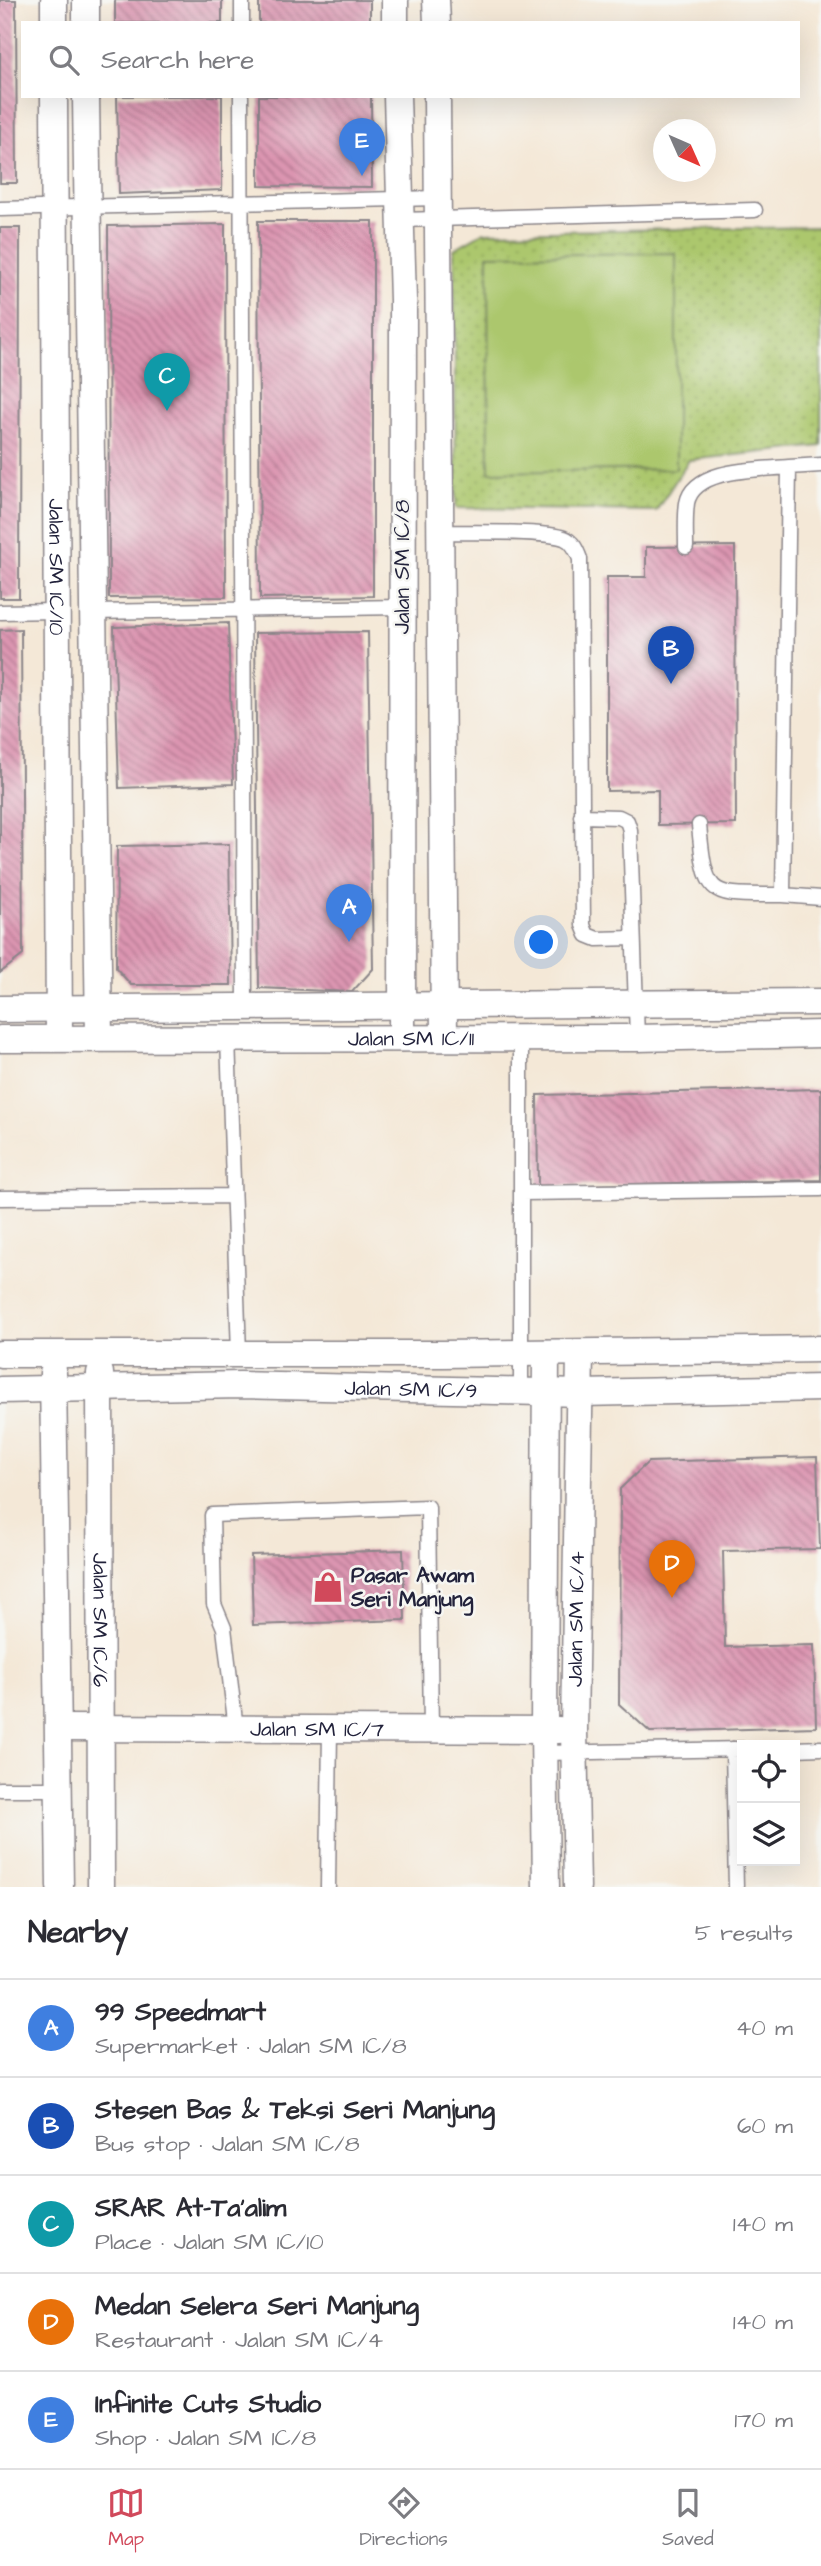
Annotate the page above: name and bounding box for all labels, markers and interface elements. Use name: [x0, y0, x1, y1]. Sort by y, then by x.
search box: [21, 21, 800, 98]
icon: search: [45, 41, 83, 79]
text: Search here: [101, 42, 254, 78]
pin: E: [339, 118, 385, 176]
north arrow: [653, 119, 716, 182]
pin: C: [144, 353, 190, 411]
street label: Jalan SM 1C/10: [42, 498, 71, 636]
street label: Jalan SM 1C/8: [388, 499, 417, 634]
pin: B: [648, 626, 694, 684]
pin: A: [326, 884, 372, 942]
your location: [524, 925, 558, 959]
street label: Jalan SM 1C/11: [348, 1024, 475, 1053]
street label: Jalan SM 1C/9: [344, 1373, 478, 1405]
pin: D: [649, 1540, 695, 1598]
street label: Jalan SM 1C/4: [560, 1551, 591, 1687]
street label: Jalan SM 1C/6: [86, 1553, 115, 1687]
place label: Pasar Awam Seri Manjung: [350, 1561, 474, 1616]
shop icon: Pasar Awam Seri Manjung: [311, 1570, 345, 1604]
street label: Jalan SM 1C/7: [250, 1714, 384, 1744]
map controls: [737, 1740, 800, 1866]
button: locate: [737, 1740, 800, 1803]
button: layers: [737, 1803, 800, 1866]
text: Nearby: [28, 1912, 128, 1954]
text: 5 results: [695, 1917, 793, 1949]
text: 99 Speedmart: [95, 1994, 266, 2030]
text: A: [44, 2012, 58, 2044]
text: 40 m: [736, 2012, 793, 2044]
text: Supermarket · Jalan SM 1C/8: [95, 2030, 407, 2062]
text: Stesen Bas & Teksi Seri Manjung: [95, 2092, 495, 2128]
text: B: [43, 2110, 59, 2142]
text: 60 m: [737, 2110, 793, 2142]
text: Bus stop · Jalan SM 1C/8: [95, 2128, 360, 2160]
text: SRAR At-Ta'alim: [95, 2190, 286, 2226]
text: C: [43, 2208, 59, 2240]
text: 140 m: [733, 2208, 793, 2240]
text: Place · Jalan SM 1C/10: [95, 2226, 324, 2258]
text: Medan Selera Seri Manjung: [95, 2288, 419, 2324]
text: D: [44, 2306, 58, 2338]
text: 140 m: [733, 2306, 793, 2338]
text: Restaurant · Jalan SM 1C/4: [95, 2324, 383, 2356]
text: Infinite Cuts Studio: [95, 2386, 321, 2422]
text: E: [44, 2404, 58, 2436]
text: 170 m: [734, 2404, 793, 2436]
text: Shop · Jalan SM 1C/8: [95, 2422, 316, 2454]
tab: Map: [107, 2484, 145, 2553]
tab: Directions: [359, 2484, 448, 2553]
tab: Saved: [662, 2484, 714, 2553]

